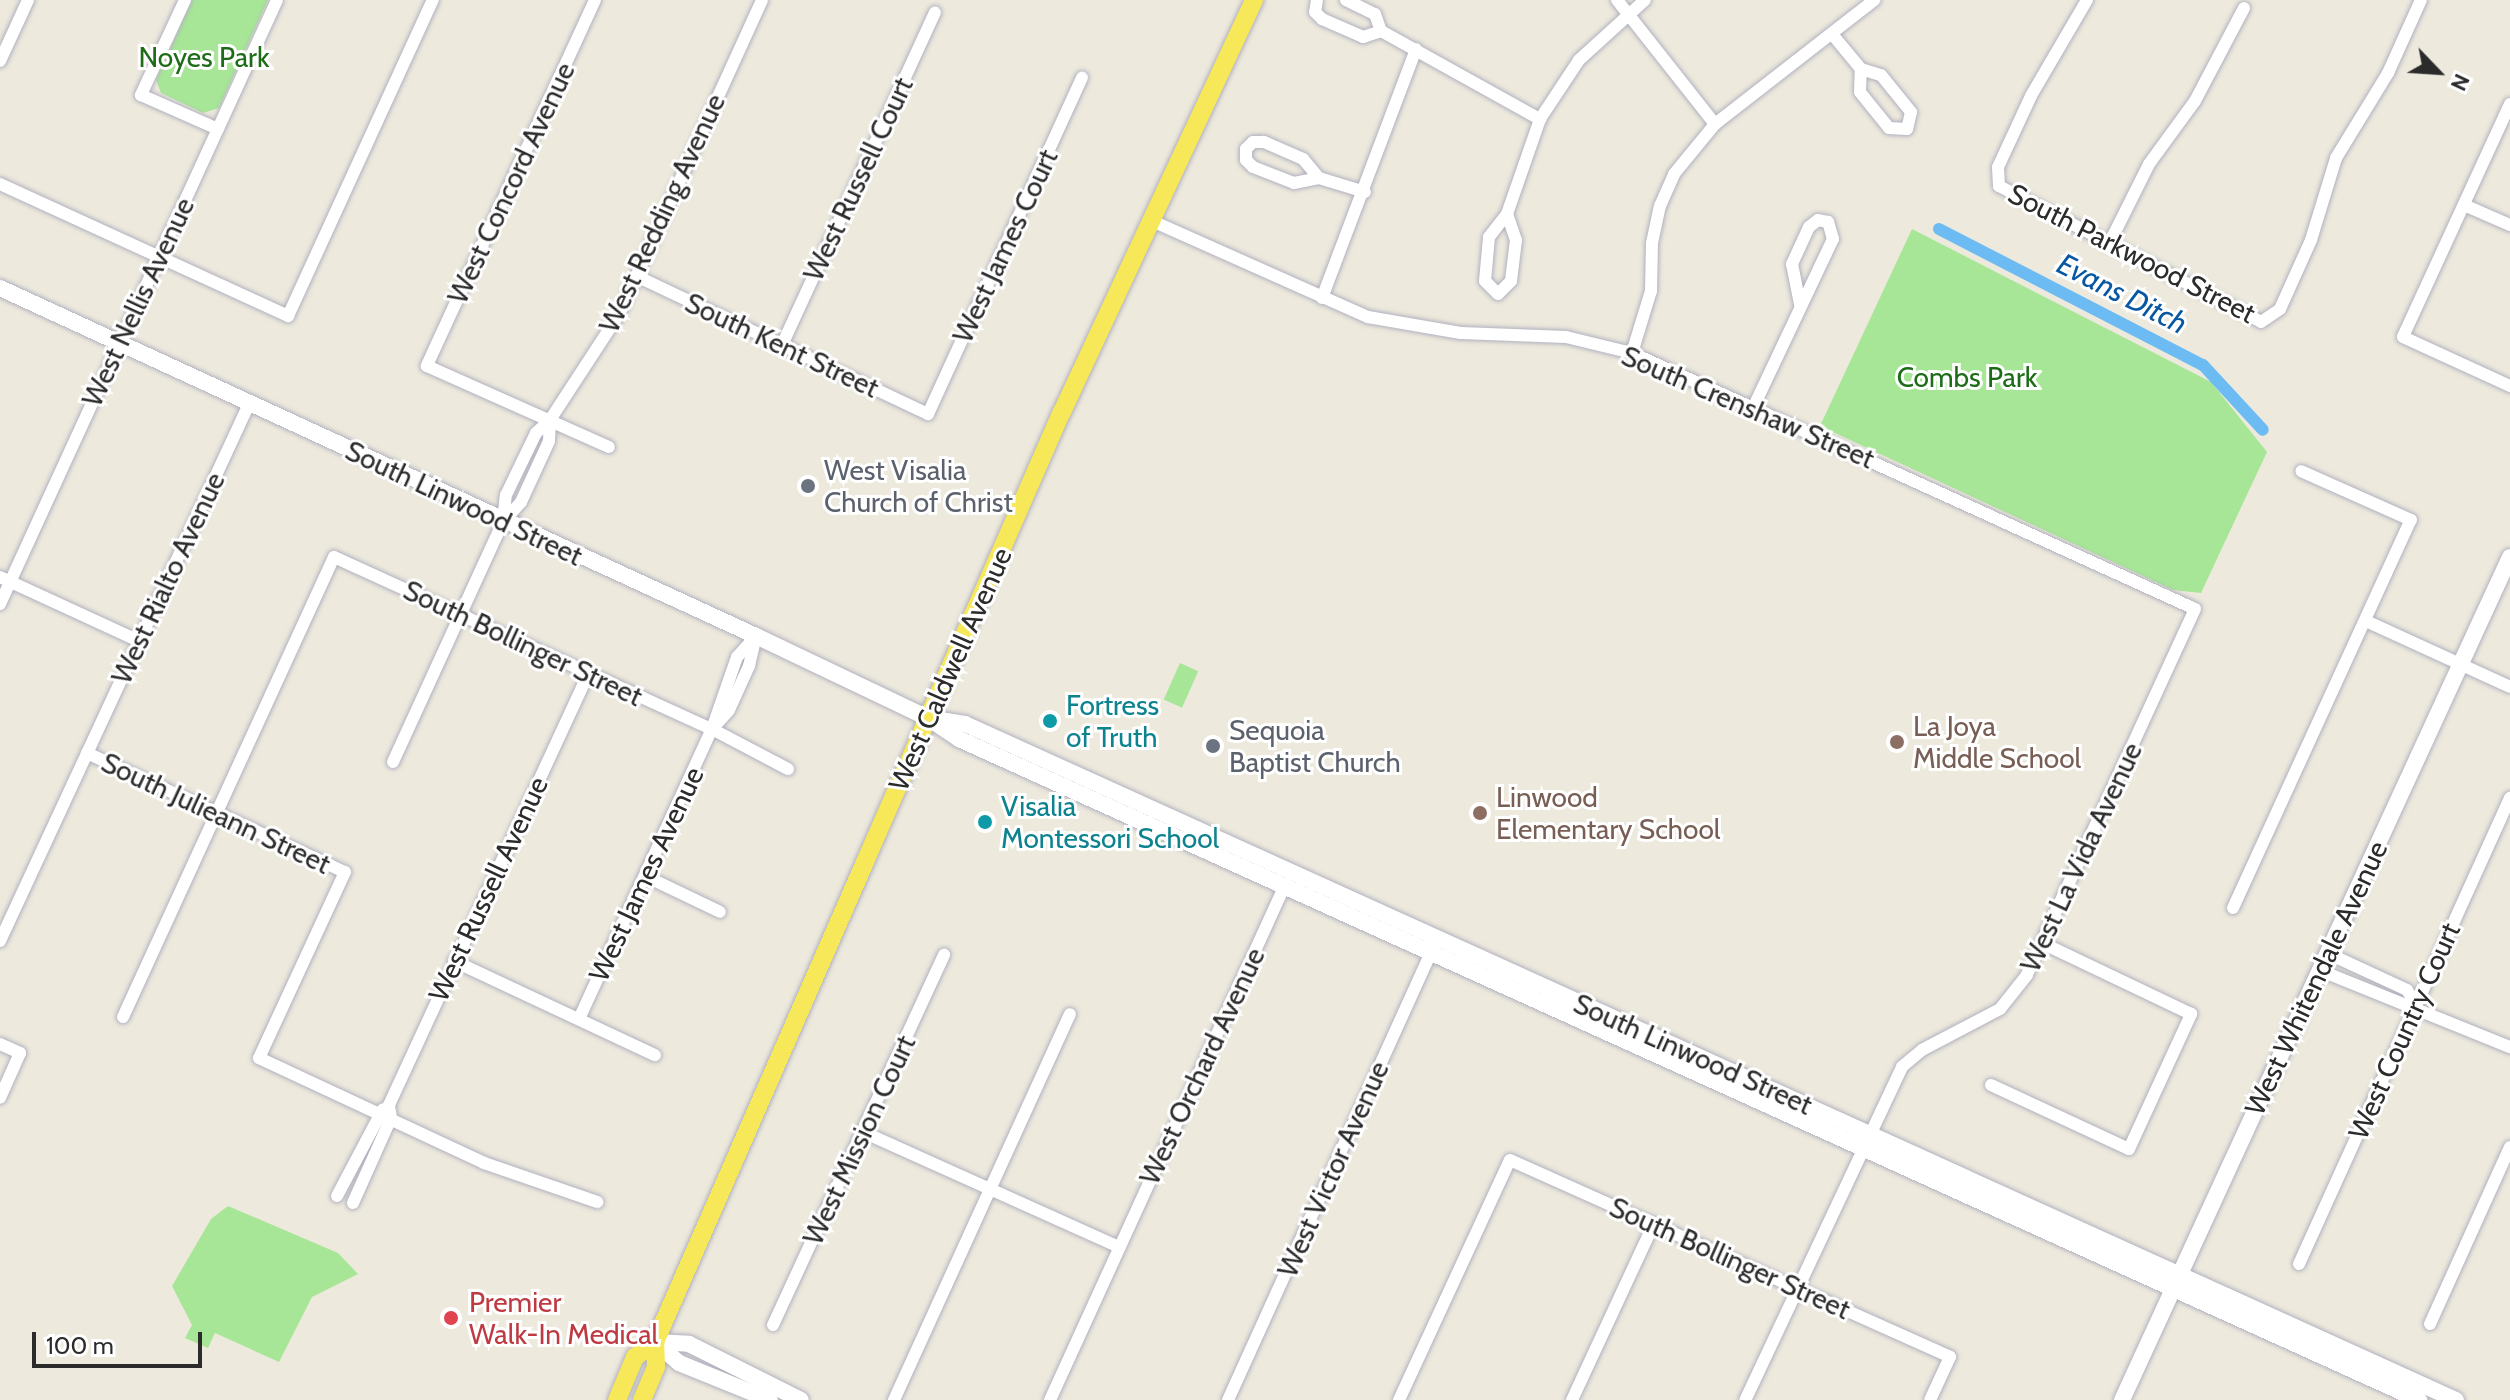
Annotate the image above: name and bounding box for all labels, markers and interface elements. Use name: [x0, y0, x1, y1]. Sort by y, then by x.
north arrow: [2398, 32, 2478, 112]
park label: Noyes Park: [139, 40, 269, 74]
street label: West Concord Avenue: [440, 57, 582, 309]
text: N: [2445, 70, 2476, 95]
street label: West Russell Court: [796, 72, 920, 286]
street label: West Redding Avenue: [592, 88, 732, 338]
street label: West James Court: [946, 144, 1064, 348]
street label: South Parkwood Street: [2003, 176, 2261, 330]
street label: West Nellis Avenue: [75, 192, 201, 412]
water label: Evans Ditch: [2051, 246, 2193, 342]
street label: South Kent Street: [680, 285, 884, 405]
street label: South Crenshaw Street: [1617, 339, 1879, 475]
park label: Combs Park: [1897, 360, 2037, 394]
street label: South Linwood Street: [340, 433, 588, 573]
place label: West Visalia Church of Christ: [824, 453, 1013, 519]
street label: West Rialto Avenue: [104, 467, 232, 689]
marker: West Visalia Church of Christ: [799, 477, 817, 495]
street label: West Caldwell Avenue: [881, 542, 1019, 796]
street label: South Bollinger Street: [398, 573, 648, 713]
place label: Fortress of Truth: [1066, 688, 1159, 754]
place label: La Joya Middle School: [1913, 709, 2081, 775]
marker: Fortress of Truth: [1041, 712, 1059, 730]
place label: Sequoia Baptist Church: [1229, 713, 1401, 779]
marker: La Joya Middle School: [1888, 733, 1906, 751]
marker: Sequoia Baptist Church: [1204, 737, 1222, 755]
street label: West La Vida Avenue: [2013, 737, 2149, 977]
street label: South Julieann Street: [96, 745, 336, 881]
street label: West James Avenue: [582, 761, 710, 987]
street label: West Russell Avenue: [421, 771, 555, 1007]
place label: Linwood Elementary School: [1496, 780, 1720, 846]
place label: Visalia Montessori School: [1001, 789, 1219, 855]
marker: Linwood Elementary School: [1471, 804, 1489, 822]
marker: Visalia Montessori School: [976, 813, 994, 831]
street label: West Whitendale Avenue: [2238, 835, 2394, 1121]
street label: West Country Court: [2341, 918, 2467, 1144]
street label: West Orchard Avenue: [1132, 942, 1272, 1190]
street label: South Linwood Street: [1569, 986, 1817, 1122]
street label: West Mission Court: [796, 1030, 922, 1250]
street label: West Victor Avenue: [1270, 1056, 1396, 1282]
street label: South Bollinger Street: [1605, 1190, 1855, 1326]
place label: Premier Walk-In Medical: [469, 1285, 658, 1351]
marker: Premier Walk-In Medical: [440, 1307, 462, 1329]
scale bar: [36, 1316, 206, 1366]
text: 100 m: [46, 1331, 114, 1360]

